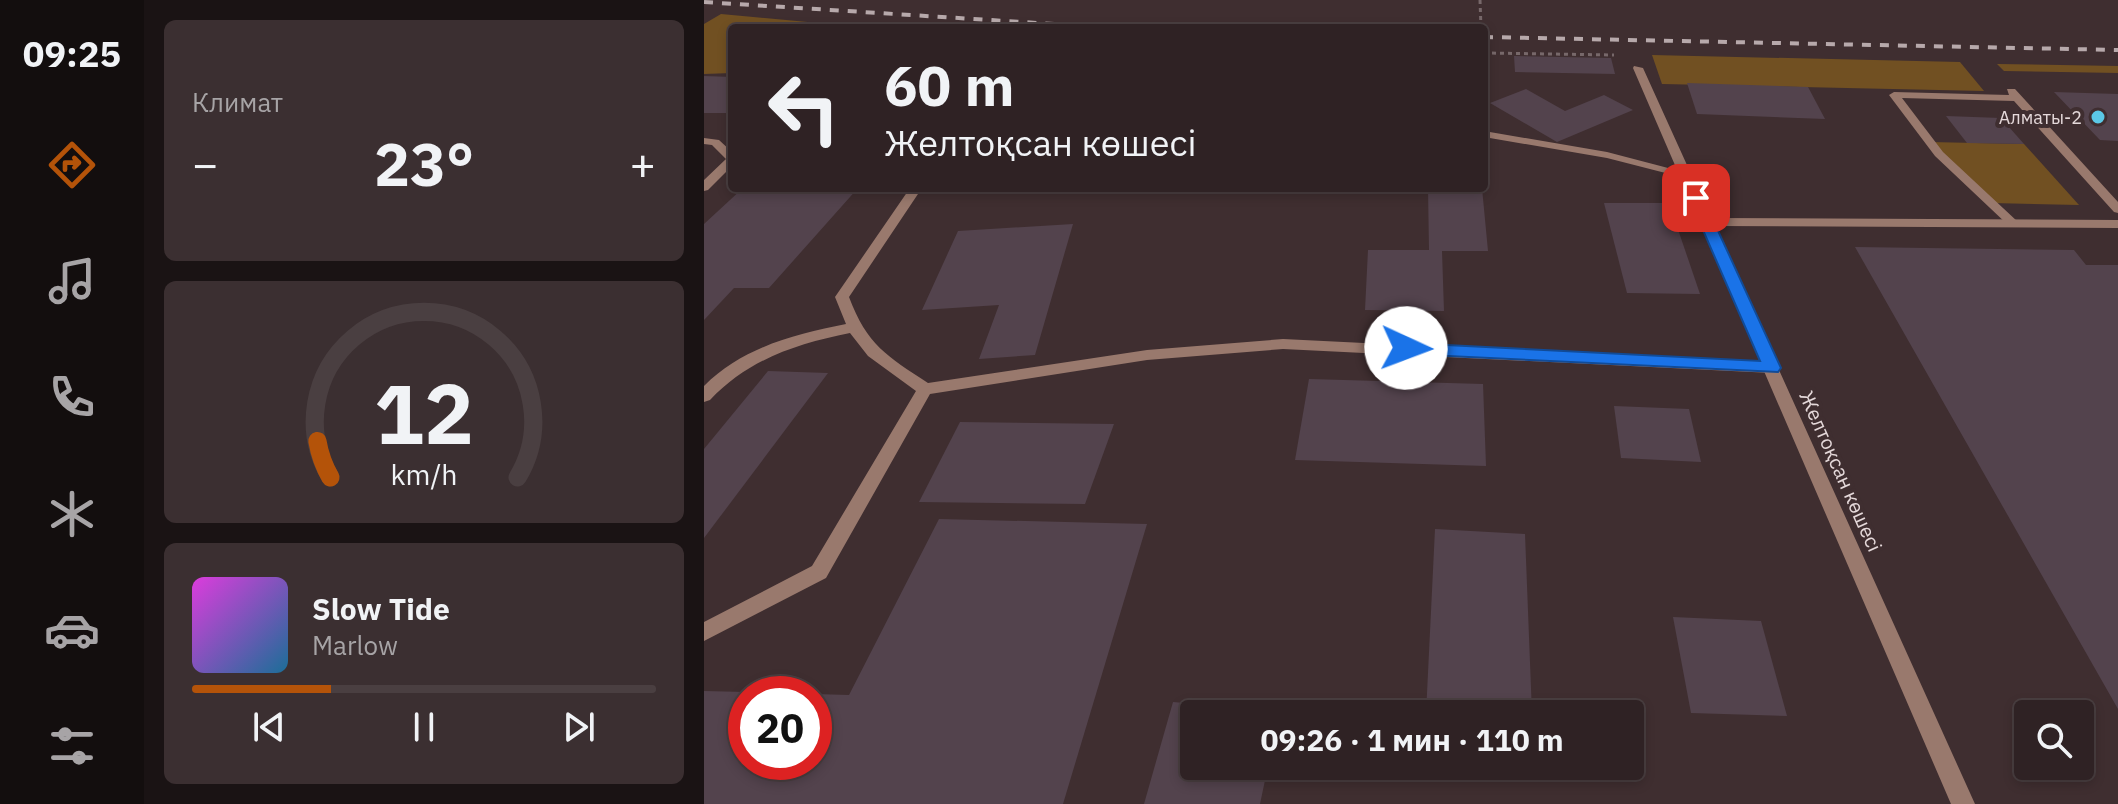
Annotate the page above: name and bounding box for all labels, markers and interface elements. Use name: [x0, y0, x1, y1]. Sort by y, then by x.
text: 09:25: [23, 30, 121, 77]
text: 60 m: [884, 49, 1014, 121]
icon: left: [752, 56, 856, 160]
text: Климат: [192, 85, 283, 119]
place label: Алматы-2: [1999, 106, 2082, 129]
marker: Алматы-2: [2089, 108, 2107, 126]
text: Желтоқсан көшесі: [884, 119, 1197, 166]
text: 23°: [374, 124, 474, 203]
text: −: [192, 135, 218, 192]
text: +: [630, 135, 656, 192]
icon: directions: [44, 137, 100, 193]
pin: [1662, 164, 1730, 232]
icon: arrive: [1674, 176, 1718, 220]
icon: music: [44, 253, 100, 309]
position arrow: [1364, 306, 1448, 390]
text: 12: [374, 359, 474, 467]
icon: phone: [44, 369, 100, 425]
street label: Желтоқсан көшесі: [1793, 386, 1889, 556]
text: km/h: [390, 456, 458, 493]
icon: climate: [44, 486, 100, 542]
text: Slow Tide: [312, 589, 450, 628]
icon: car: [44, 602, 100, 658]
text: Marlow: [312, 628, 398, 662]
speed limit sign: 20: [728, 676, 832, 780]
map controls: [2014, 700, 2094, 780]
button: search: [2014, 700, 2094, 780]
icon: previous: [247, 705, 291, 749]
icon: pause: [402, 705, 446, 749]
icon: next: [557, 705, 601, 749]
icon: filters: [44, 718, 100, 774]
text: 09:26 · 1 мин · 110 m: [1260, 720, 1564, 759]

